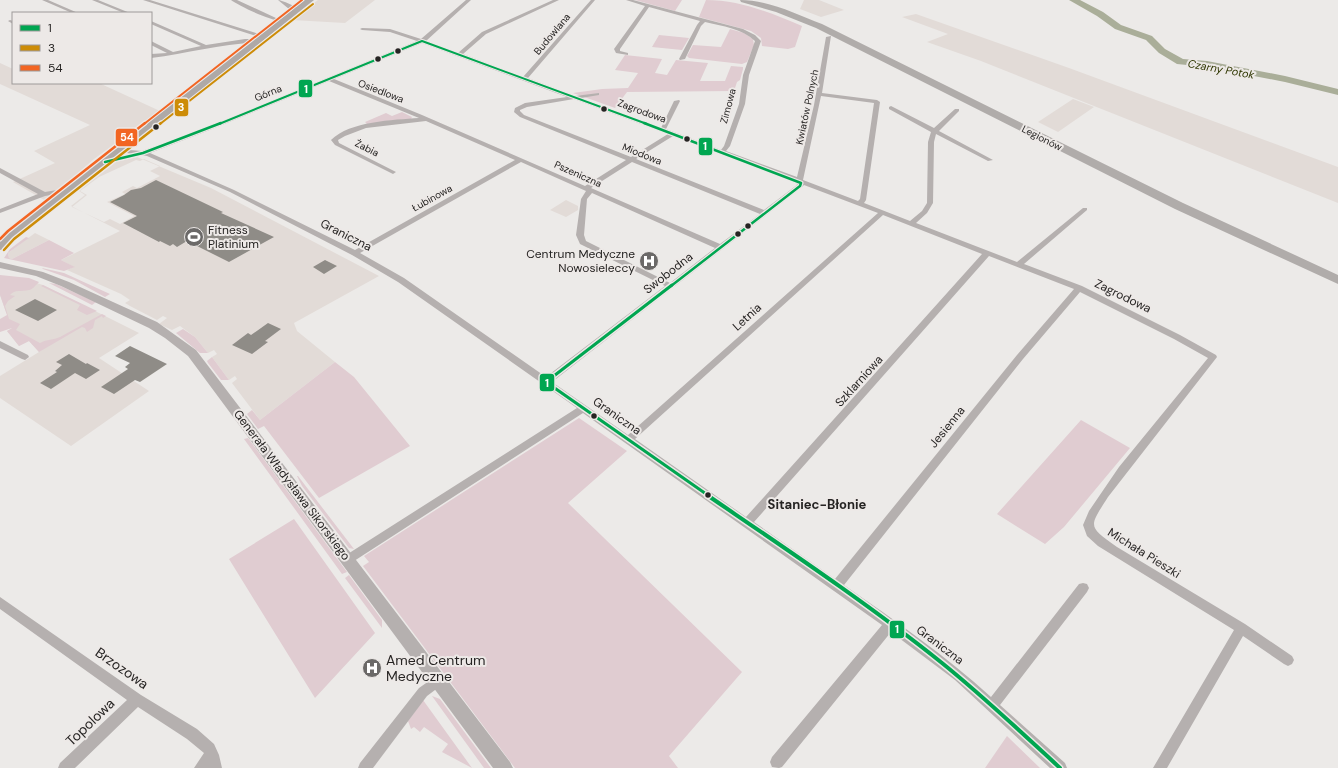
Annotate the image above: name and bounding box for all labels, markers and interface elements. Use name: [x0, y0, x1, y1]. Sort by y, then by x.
street label: Budowlana: [531, 11, 573, 57]
legend: [12, 12, 152, 84]
text: 1: [48, 20, 52, 36]
text: 3: [48, 40, 55, 56]
unlabelled marker: [393, 46, 403, 56]
unlabelled marker: [373, 54, 383, 64]
water label: Czarny Potok: [1187, 56, 1256, 82]
text: 54: [48, 60, 63, 76]
street label: Kwiatów Polnych: [793, 68, 821, 146]
street label: Osiedlowa: [356, 76, 406, 106]
line badge: 1: [298, 79, 313, 98]
street label: Górna: [252, 82, 284, 104]
text: 1: [304, 82, 308, 96]
street label: Zimowa: [717, 87, 739, 125]
street label: Zagrodowa: [616, 96, 668, 126]
line badge: 3: [174, 98, 189, 117]
text: 3: [178, 100, 184, 114]
unlabelled marker: [599, 104, 609, 114]
unlabelled marker: [151, 122, 161, 132]
street label: Legionów: [1020, 122, 1065, 154]
line badge: 54: [115, 128, 138, 147]
text: 54: [120, 130, 134, 144]
unlabelled marker: [682, 134, 692, 144]
street label: Żabia: [353, 137, 381, 159]
line badge: 1: [698, 137, 713, 156]
text: 1: [703, 139, 707, 153]
street label: Miodowa: [620, 140, 664, 168]
street label: Pszeniczna: [552, 158, 604, 190]
street label: Łubinowa: [409, 182, 455, 214]
street label: Graniczna: [318, 215, 374, 255]
unlabelled marker: [743, 221, 753, 231]
place label: Fitness Platinium: [208, 222, 259, 252]
sports icon: Fitness Platinium: [183, 226, 205, 248]
unlabelled marker: [733, 229, 743, 239]
place label: Centrum Medyczne Nowosieleccy: [526, 246, 635, 276]
street label: Swobodna: [640, 249, 696, 297]
hospital icon: Centrum Medyczne Nowosieleccy: [638, 250, 660, 272]
street label: Zagrodowa: [1092, 275, 1154, 317]
street label: Letnia: [729, 300, 765, 334]
street label: Szklarniowa: [832, 352, 886, 410]
line badge: 1: [539, 373, 555, 392]
text: 1: [545, 376, 549, 390]
street label: Graniczna: [590, 393, 644, 439]
street label: Jesienna: [925, 403, 969, 451]
street label: Generała Władysława Sikorskiego: [230, 406, 354, 564]
unlabelled marker: [589, 411, 599, 421]
unlabelled marker: [703, 490, 713, 500]
district label: Sitaniec-Błonie: [768, 496, 867, 513]
street label: Michała Pieszki: [1105, 524, 1184, 582]
line badge: 1: [889, 620, 905, 639]
text: 1: [895, 622, 899, 636]
street label: Graniczna: [913, 622, 967, 668]
street label: Brzozowa: [92, 643, 152, 693]
place label: Amed Centrum Medyczne: [386, 651, 485, 685]
hospital icon: Amed Centrum Medyczne: [361, 657, 383, 679]
street label: Topolowa: [62, 694, 118, 750]

